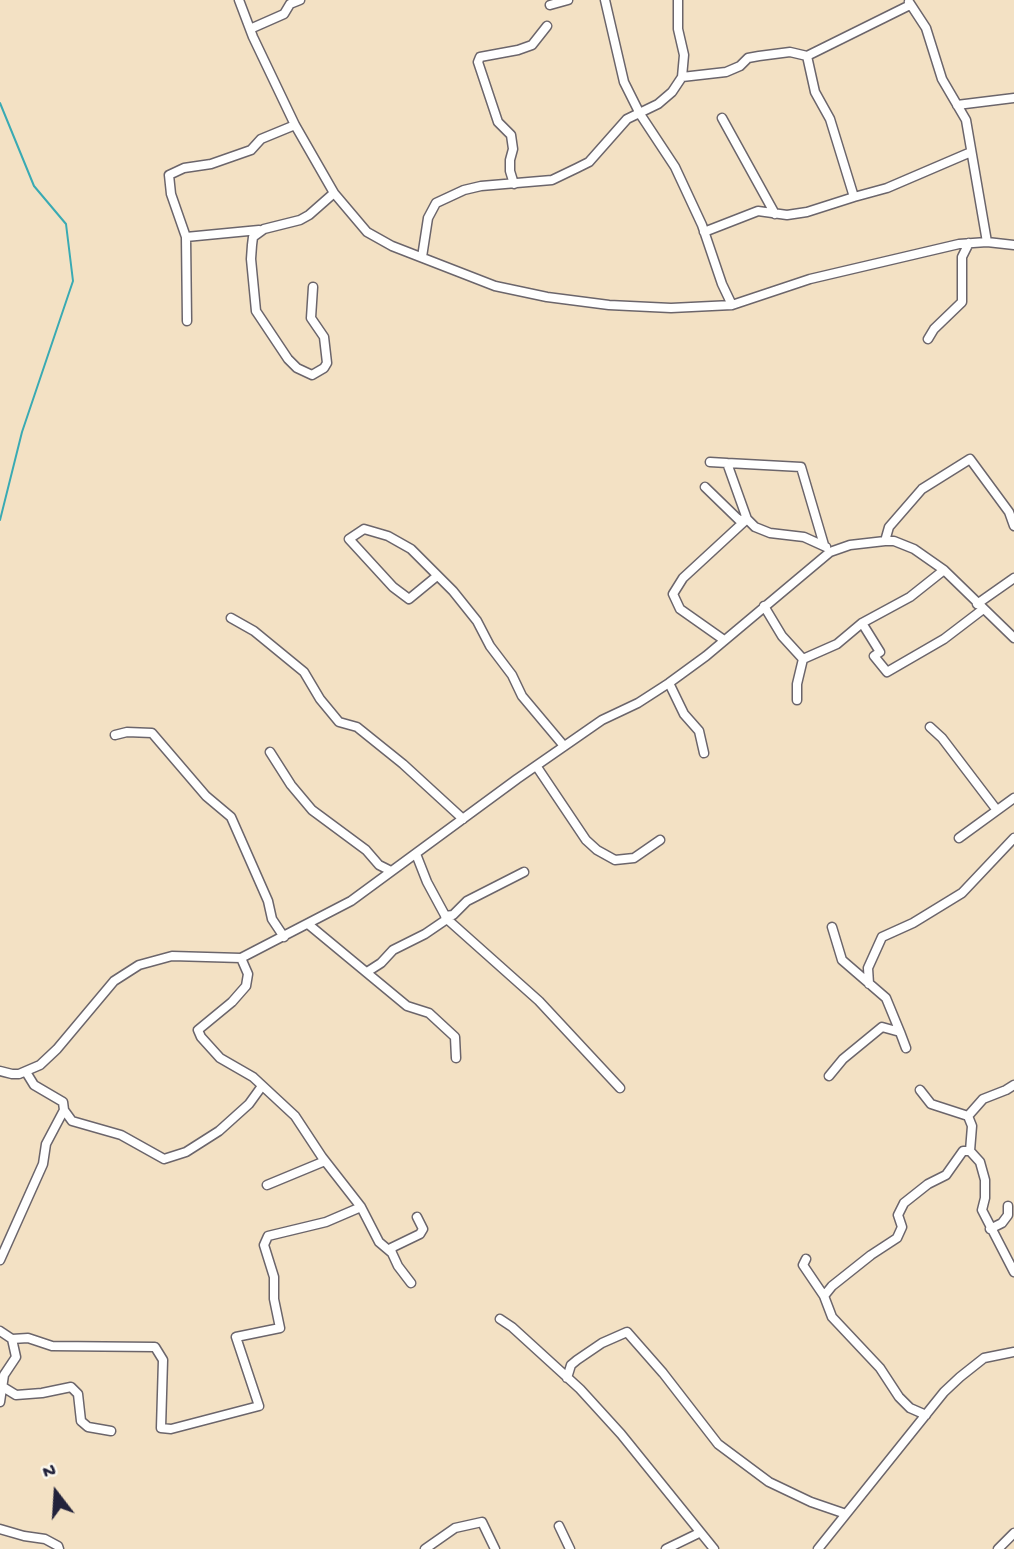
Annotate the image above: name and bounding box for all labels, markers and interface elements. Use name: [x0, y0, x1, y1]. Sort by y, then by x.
north arrow: [21, 1458, 91, 1528]
text: N: [40, 1460, 59, 1485]

